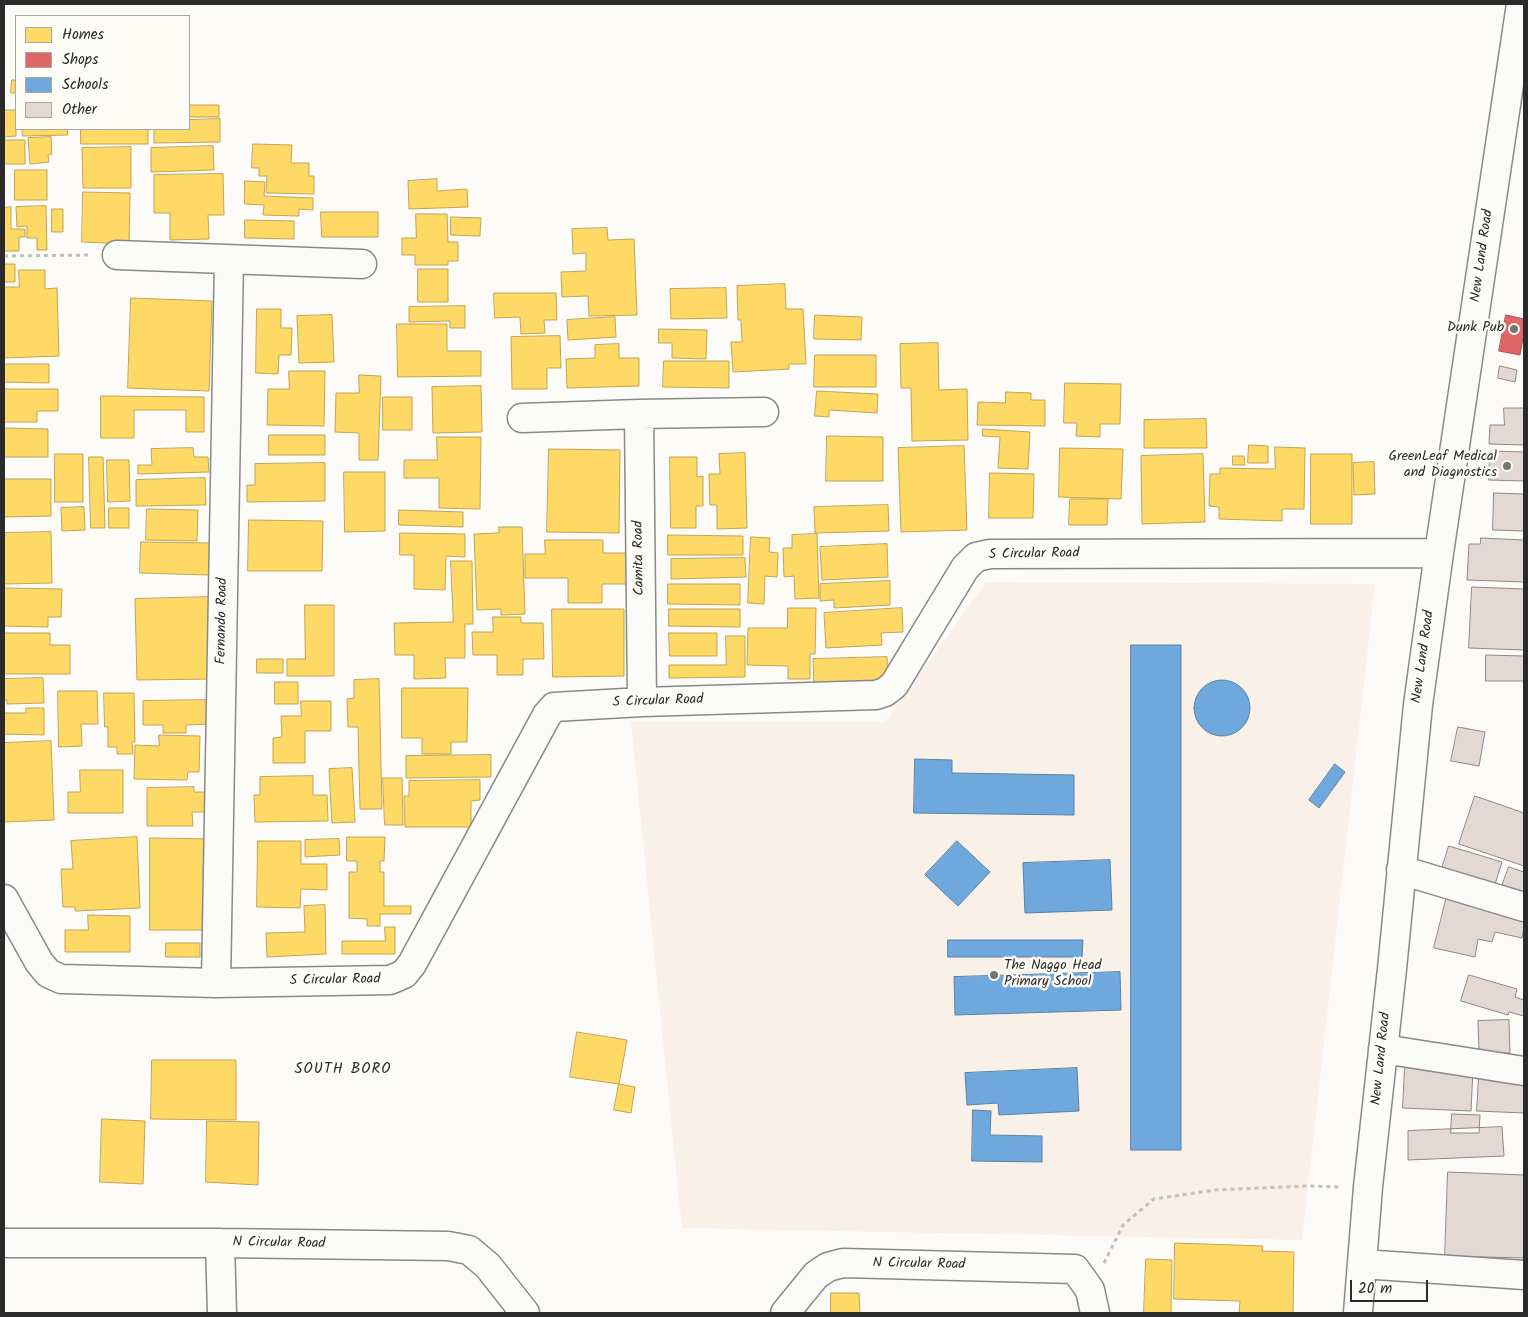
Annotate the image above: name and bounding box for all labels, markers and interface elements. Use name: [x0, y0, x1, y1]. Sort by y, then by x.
legend: [15, 15, 190, 130]
text: Homes: [62, 23, 104, 47]
text: Shops: [62, 48, 98, 72]
text: Schools: [62, 73, 108, 97]
text: Other: [62, 98, 97, 122]
street label: New Land Road: [1468, 209, 1498, 303]
place label: Dunk Pub: [1447, 321, 1504, 337]
marker: Dunk Pub: [1508, 323, 1520, 335]
place label: GreenLeaf Medical and Diagnostics: [1388, 450, 1497, 482]
marker: GreenLeaf Medical and Diagnostics: [1501, 460, 1513, 472]
street label: Camita Road: [631, 520, 649, 596]
street label: S Circular Road: [989, 546, 1079, 564]
street label: Fernando Road: [214, 577, 232, 665]
street label: New Land Road: [1409, 610, 1439, 704]
street label: S Circular Road: [612, 692, 704, 712]
place label: The Naggo Head Primary School: [1004, 959, 1101, 992]
marker: The Naggo Head Primary School: [988, 969, 1000, 981]
street label: S Circular Road: [290, 972, 380, 990]
street label: New Land Road: [1369, 1012, 1395, 1106]
district label: SOUTH BORO: [293, 1061, 393, 1079]
street label: N Circular Road: [232, 1235, 326, 1253]
street label: N Circular Road: [872, 1256, 966, 1274]
scale bar: [1353, 1270, 1430, 1302]
text: 20 m: [1358, 1277, 1392, 1301]

